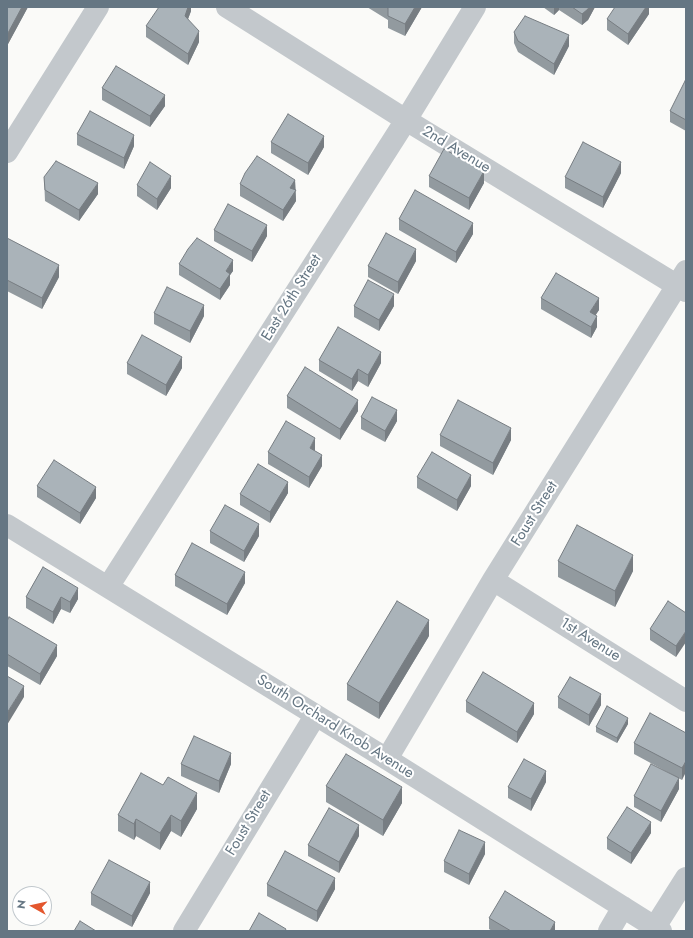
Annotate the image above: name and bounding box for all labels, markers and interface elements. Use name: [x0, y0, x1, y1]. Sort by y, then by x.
street label: 2nd Avenue: [419, 123, 493, 177]
street label: East 26th Street: [258, 251, 326, 345]
street label: Foust Street: [508, 478, 562, 550]
street label: 1st Avenue: [557, 614, 623, 666]
street label: South Orchard Knob Avenue: [253, 671, 417, 783]
street label: Foust Street: [222, 787, 276, 859]
north arrow: [12, 886, 52, 926]
text: N: [13, 899, 30, 910]

